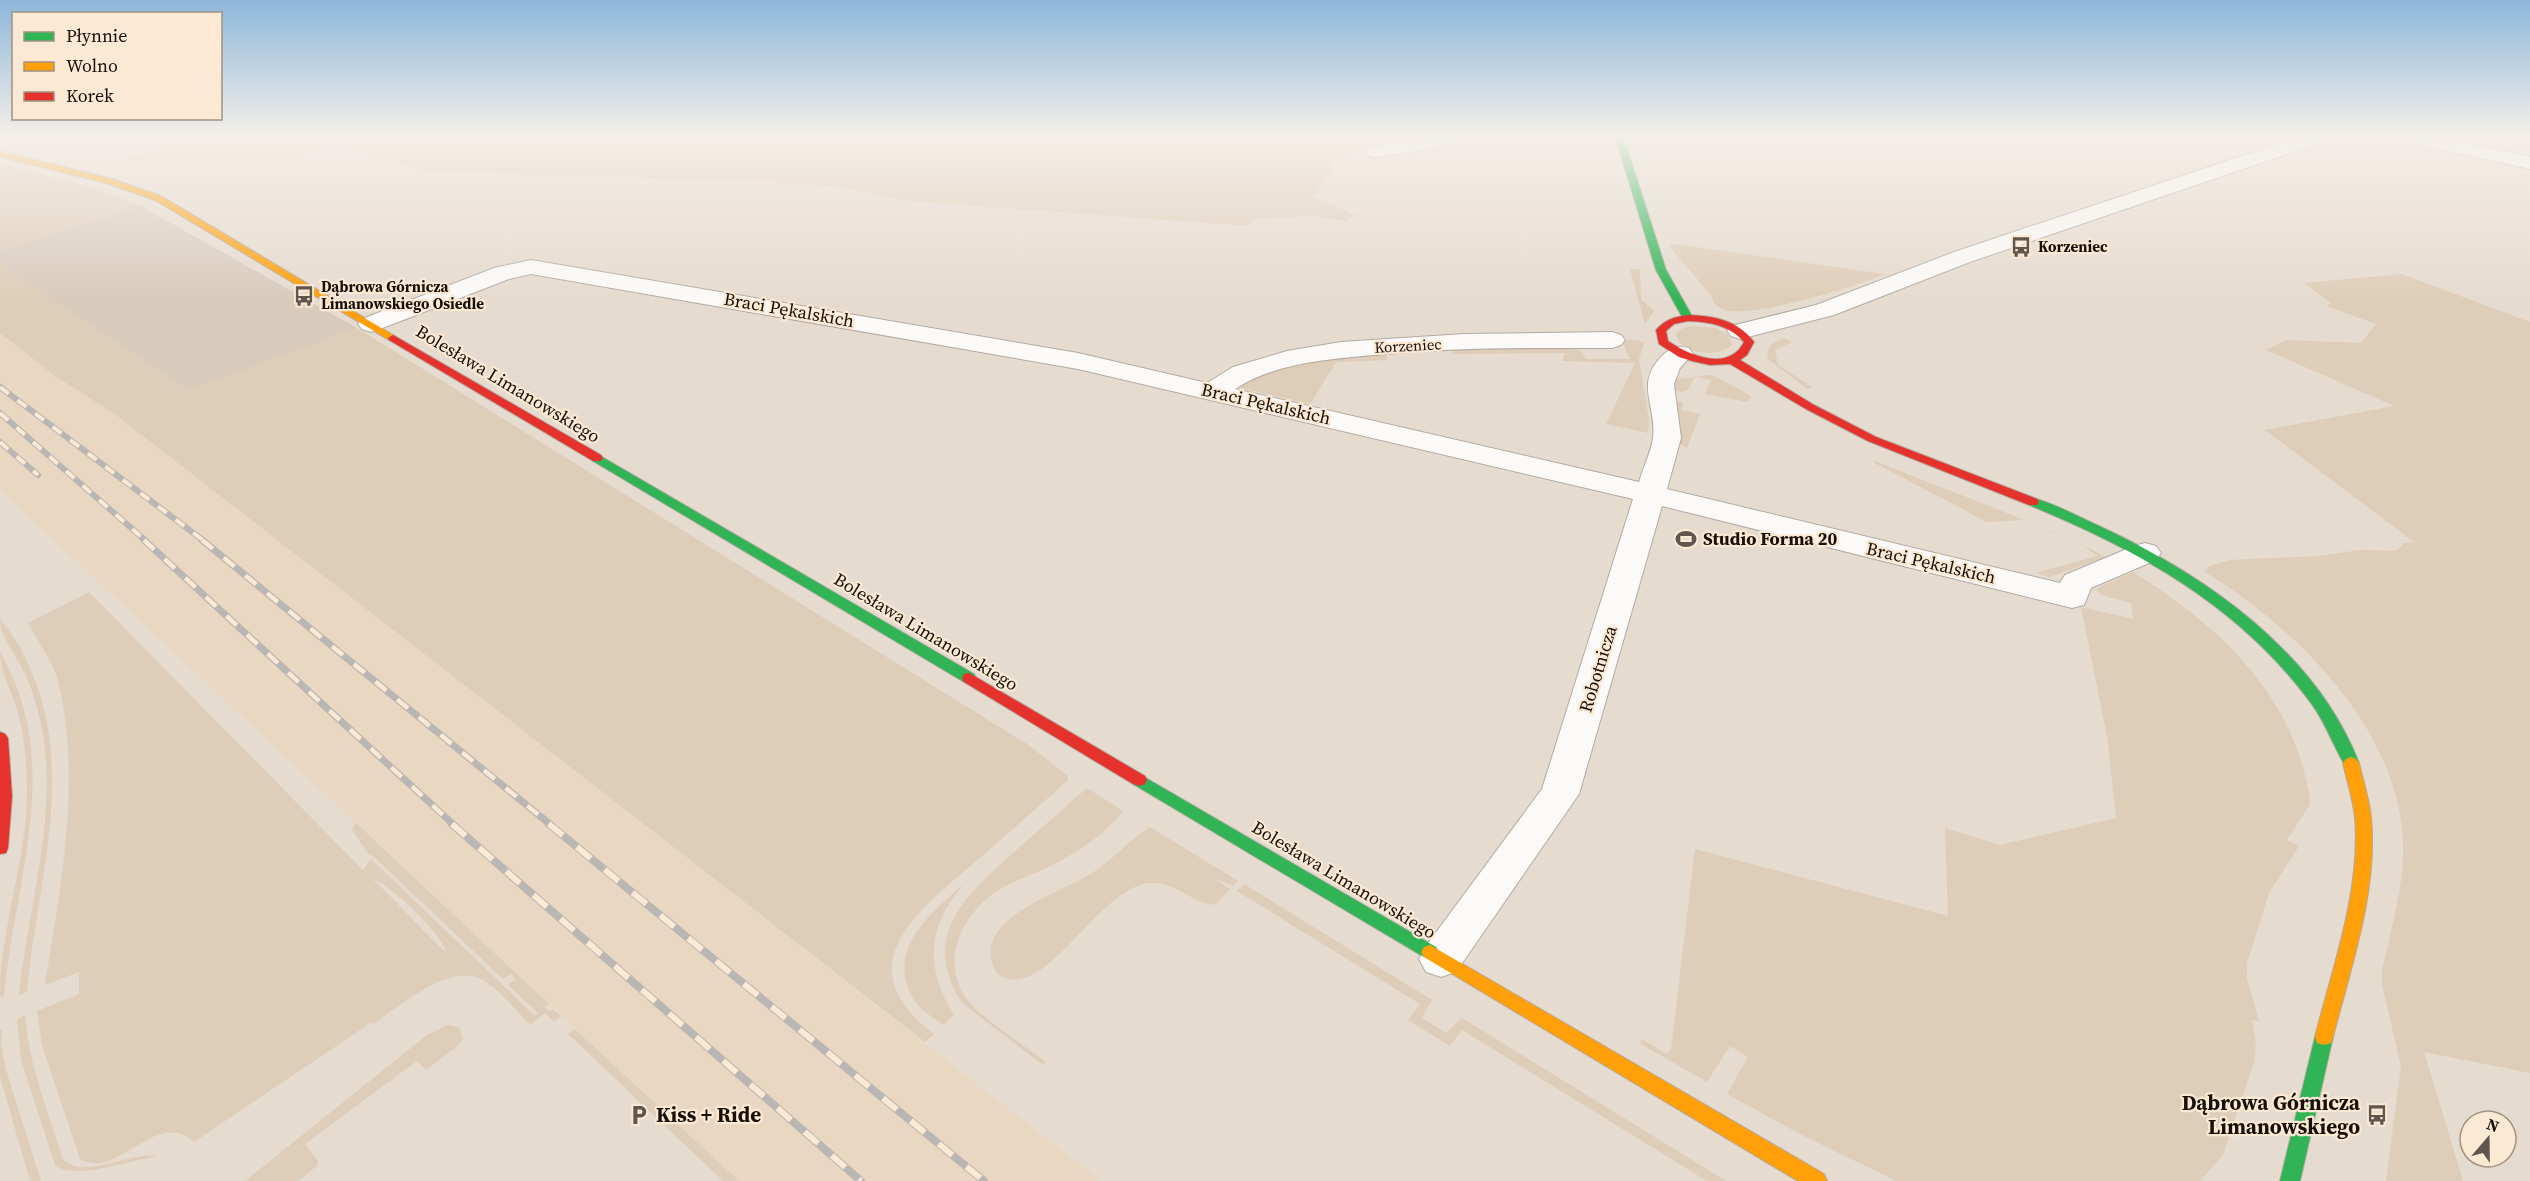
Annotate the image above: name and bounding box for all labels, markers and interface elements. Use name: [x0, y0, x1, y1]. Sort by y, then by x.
legend: [12, 12, 222, 120]
text: Płynnie: [66, 23, 127, 48]
text: Wolno: [66, 53, 118, 78]
text: Korek: [66, 83, 114, 108]
bus stop icon: Korzeniec: [2009, 235, 2033, 259]
place label: Korzeniec: [2038, 236, 2108, 257]
place label: Dąbrowa Górnicza Limanowskiego Osiedle: [321, 276, 484, 314]
bus stop icon: Dąbrowa Górnicza Limanowskiego Osiedle: [292, 284, 316, 308]
street label: Braci Pękalskich: [722, 286, 856, 333]
street label: Bolesława Limanowskiego: [411, 319, 605, 449]
street label: Korzeniec: [1374, 333, 1442, 358]
street label: Braci Pękalskich: [1199, 376, 1333, 431]
place label: Studio Forma 20: [1703, 526, 1838, 551]
sports icon: Studio Forma 20: [1674, 527, 1698, 551]
street label: Braci Pękalskich: [1864, 535, 1998, 590]
street label: Bolesława Limanowskiego: [829, 567, 1023, 697]
street label: Robotnicza: [1572, 622, 1623, 715]
street label: Bolesława Limanowskiego: [1247, 815, 1441, 945]
place label: Dąbrowa Górnicza Limanowskiego: [2182, 1088, 2361, 1141]
place label: Kiss + Ride: [656, 1100, 761, 1129]
parking icon: Kiss + Ride: [627, 1103, 651, 1127]
bus stop icon: Dąbrowa Górnicza Limanowskiego: [2365, 1103, 2389, 1127]
north arrow: [2458, 1109, 2518, 1169]
text: N: [2484, 1113, 2503, 1137]

